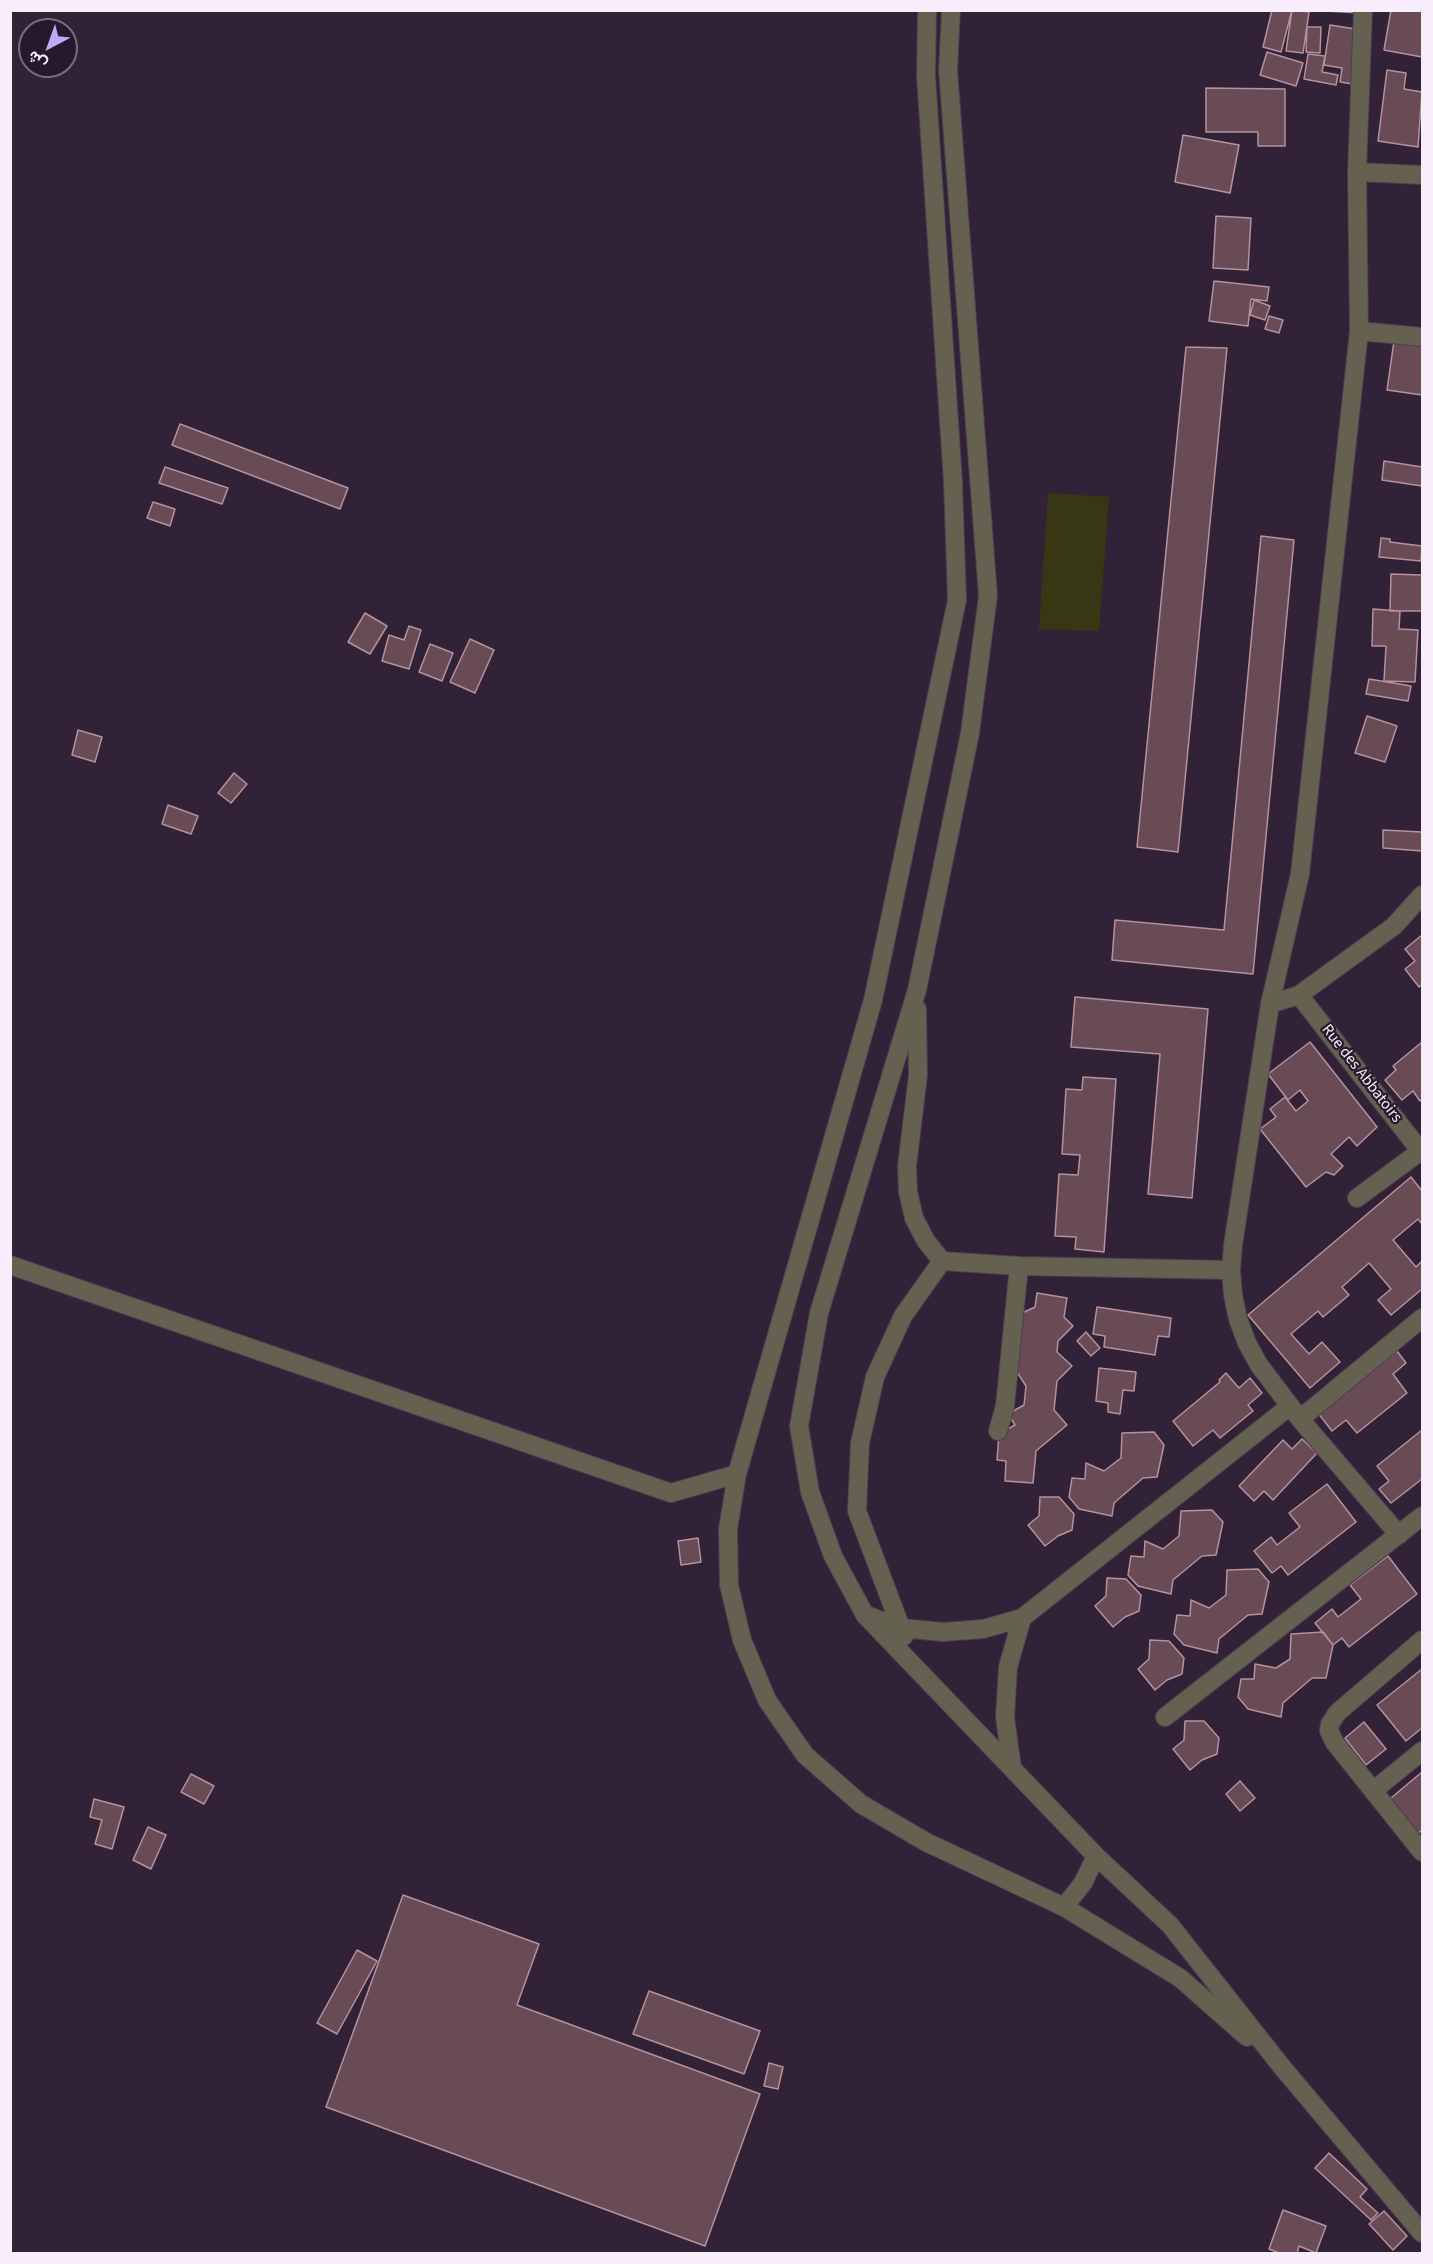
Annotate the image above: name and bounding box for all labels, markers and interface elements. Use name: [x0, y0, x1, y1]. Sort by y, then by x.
north arrow: [18, 18, 78, 78]
text: ش: [23, 45, 52, 75]
street label: Rue des Abbatoirs: [1317, 1021, 1405, 1127]

